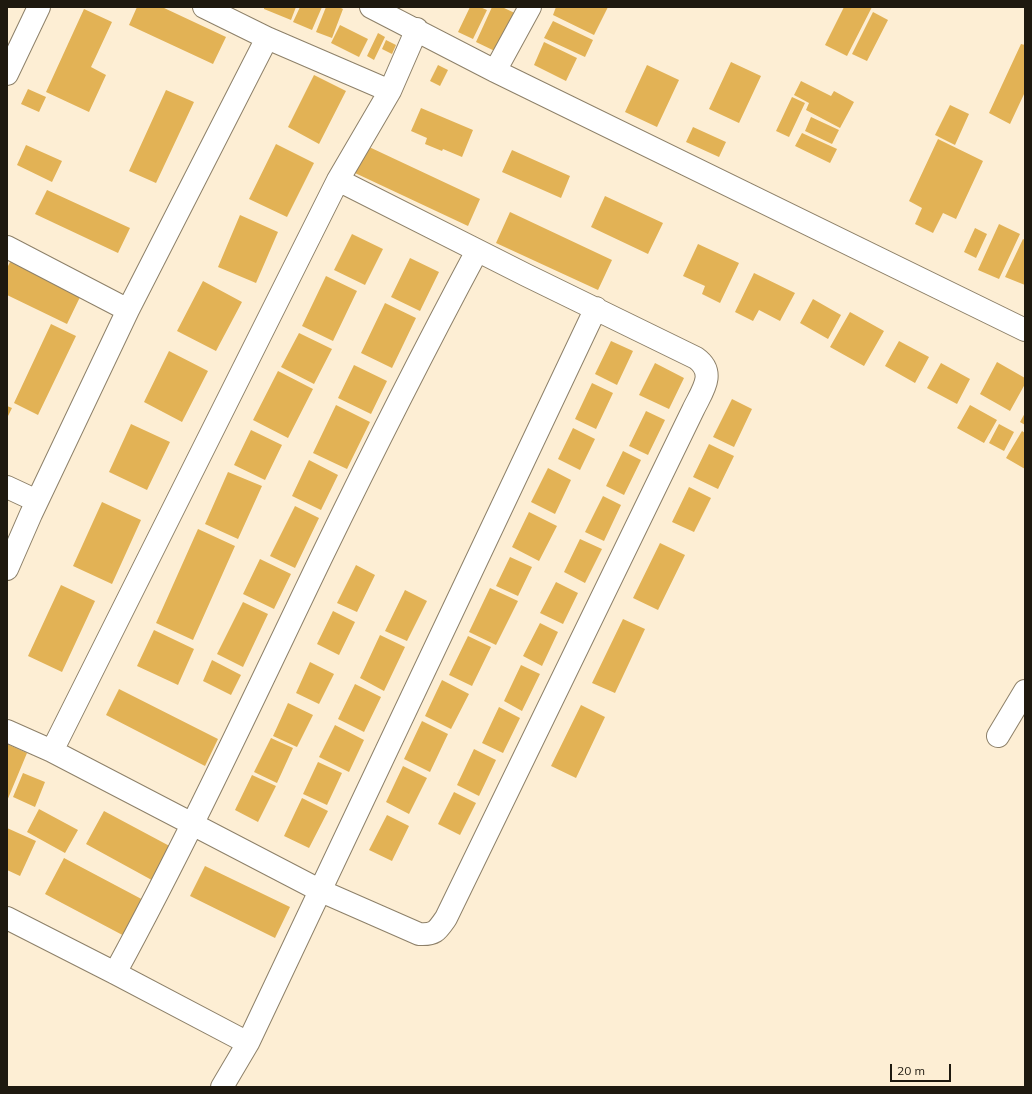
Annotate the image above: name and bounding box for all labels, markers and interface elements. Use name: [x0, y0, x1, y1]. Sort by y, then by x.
scale bar: [892, 1056, 953, 1082]
text: 20 m: [897, 1063, 925, 1078]

